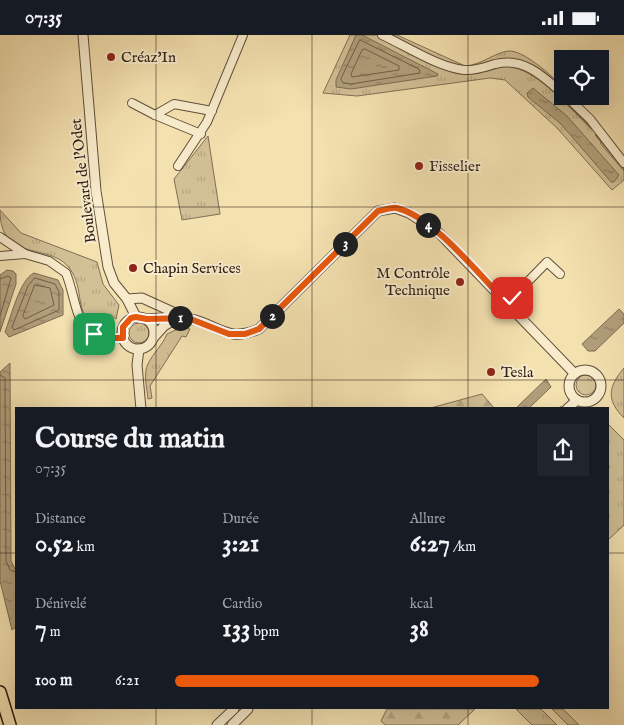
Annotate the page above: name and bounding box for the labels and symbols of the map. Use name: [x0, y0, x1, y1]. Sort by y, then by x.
place label: Créaz'In: [121, 48, 176, 67]
marker: Créaz'In: [105, 51, 117, 63]
street label: Boulevard de l'Odet: [66, 118, 101, 244]
place label: Fisselier: [429, 157, 481, 176]
marker: Fisselier: [413, 160, 425, 172]
pin: 4: [416, 213, 440, 237]
pin: 3: [332, 231, 358, 257]
place label: Chapin Services: [143, 259, 241, 278]
marker: Chapin Services: [127, 262, 139, 274]
place label: M Contrôle Technique: [376, 264, 450, 300]
marker: M Contrôle Technique: [454, 276, 466, 288]
pin: [491, 277, 533, 319]
pin: 2: [260, 303, 284, 329]
pin: 1: [168, 305, 192, 331]
pin: [73, 313, 115, 355]
place label: Tesla: [501, 363, 534, 382]
marker: Tesla: [485, 366, 497, 378]

